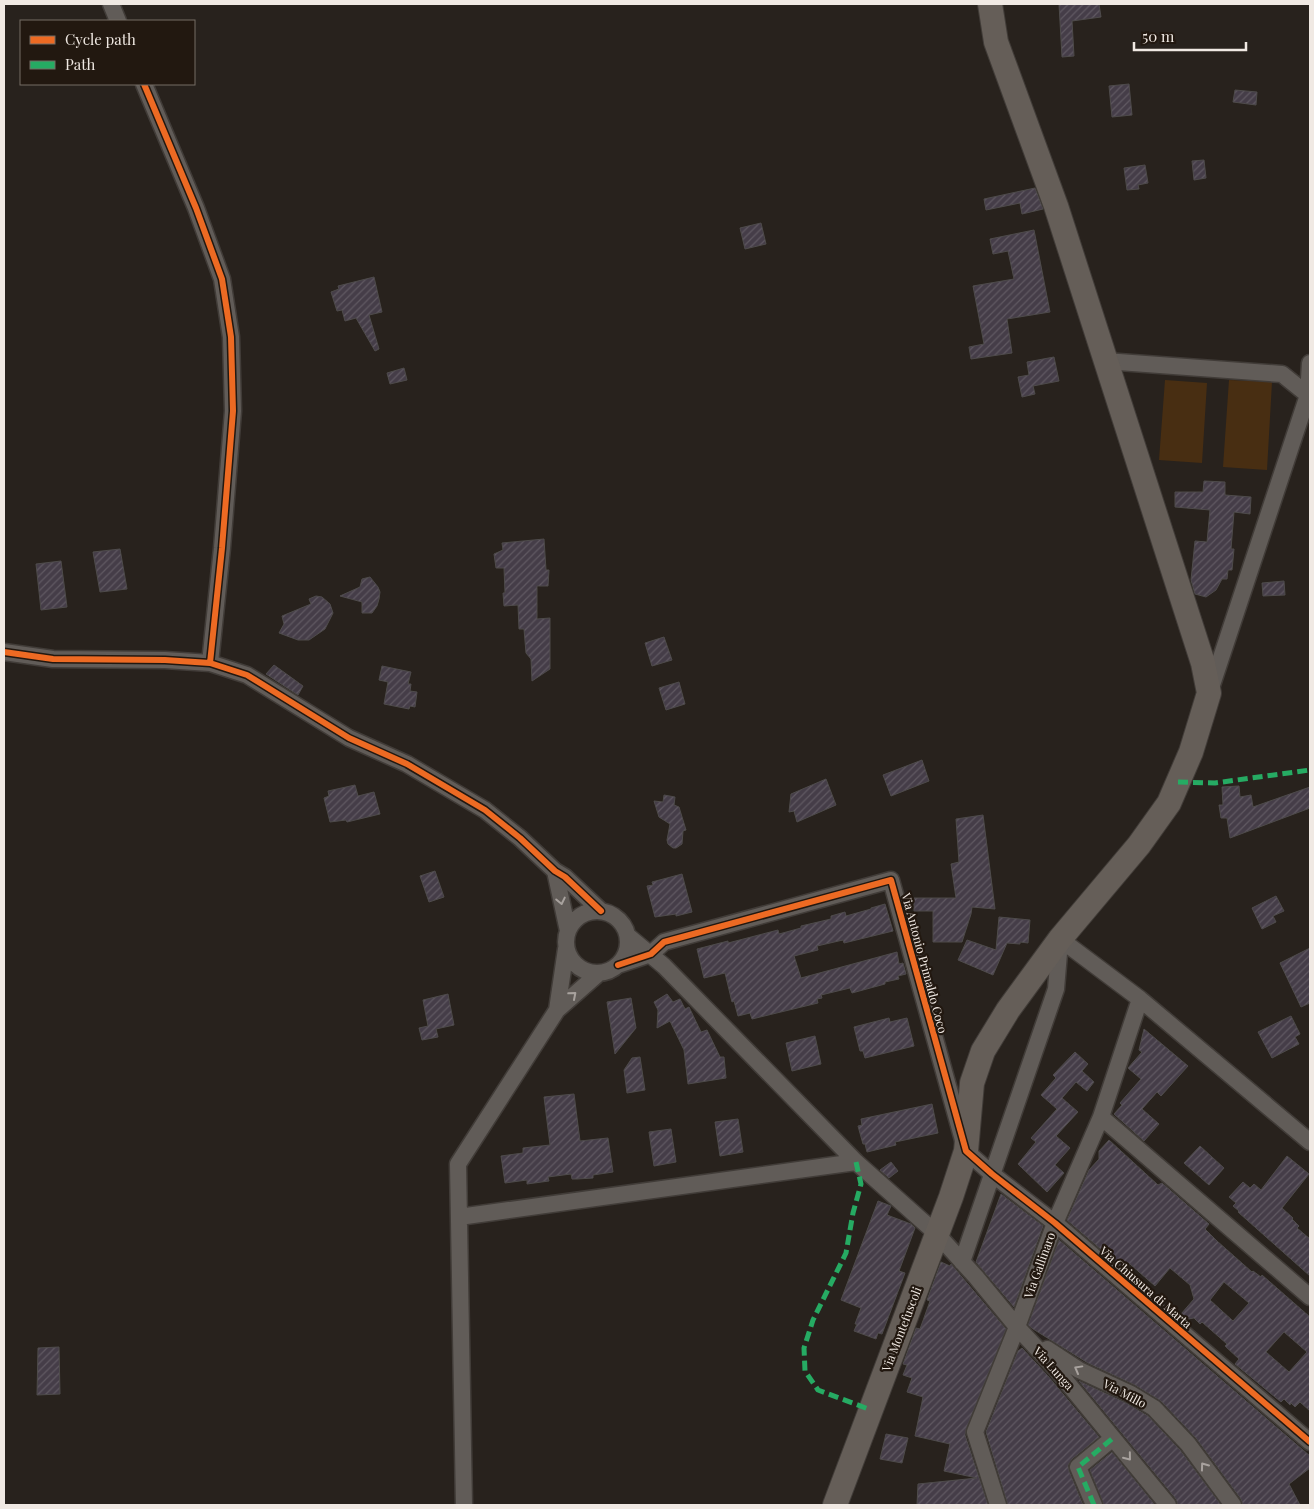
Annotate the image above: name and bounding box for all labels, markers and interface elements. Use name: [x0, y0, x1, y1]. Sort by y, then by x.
legend: [20, 20, 195, 85]
scale bar: [1134, 20, 1246, 52]
text: 50 m: [1142, 26, 1175, 46]
text: Cycle path: [65, 29, 136, 49]
text: Path: [65, 54, 95, 74]
street label: Via Antonio Primaldo Coco: [898, 890, 952, 1035]
one-way arrow: [555, 897, 566, 906]
one-way arrow: [568, 992, 577, 1001]
street label: Via Gallinaro: [1019, 1229, 1058, 1301]
street label: Via Chiusura di Marta: [1096, 1242, 1196, 1332]
street label: Via Montefuscoli: [877, 1284, 925, 1375]
street label: Via Lunga: [1030, 1342, 1078, 1393]
one-way arrow: [1074, 1365, 1083, 1375]
street label: Via Millo: [1100, 1374, 1150, 1411]
one-way arrow: [1123, 1451, 1132, 1460]
one-way arrow: [1201, 1462, 1210, 1472]

